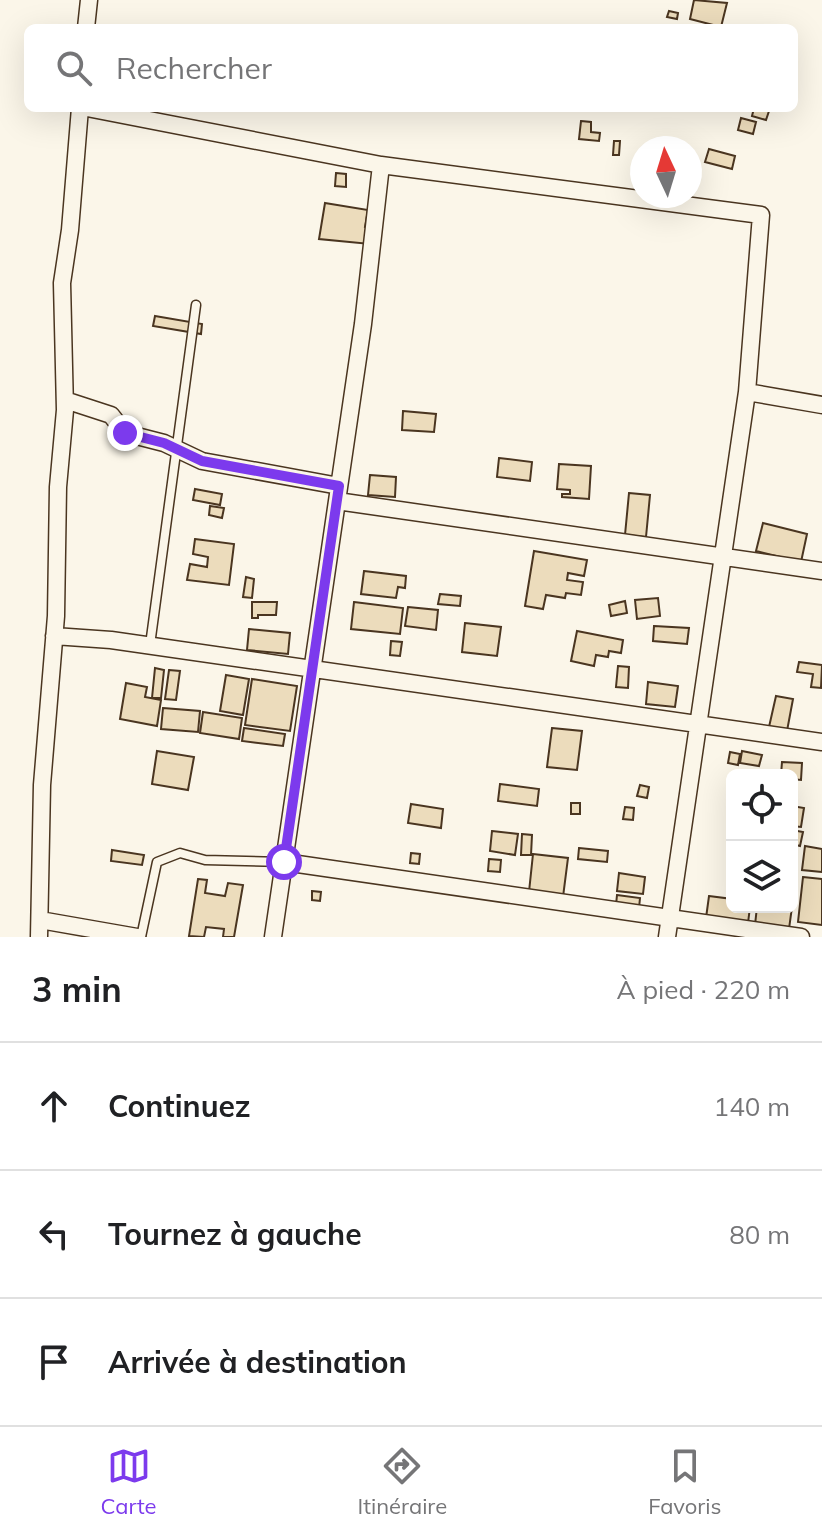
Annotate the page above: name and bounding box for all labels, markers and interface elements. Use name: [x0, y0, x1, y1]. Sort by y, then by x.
search box: [24, 24, 798, 112]
icon: search: [52, 46, 96, 90]
text: Rechercher: [116, 49, 272, 87]
north arrow: [630, 136, 702, 208]
route end: [107, 415, 143, 451]
map controls: [726, 769, 798, 913]
button: locate: [726, 769, 798, 841]
button: layers: [726, 841, 798, 913]
route start: [266, 844, 302, 880]
text: 3 min: [32, 968, 122, 1011]
text: À pied · 220 m: [617, 973, 790, 1006]
icon: ahead: [32, 1084, 76, 1128]
text: Continuez: [108, 1087, 251, 1125]
text: 140 m: [714, 1090, 790, 1123]
icon: left: [32, 1212, 76, 1256]
text: Tournez à gauche: [108, 1215, 362, 1253]
text: 80 m: [729, 1218, 790, 1251]
icon: arrive: [32, 1340, 76, 1384]
text: Arrivée à destination: [108, 1343, 407, 1381]
tab: Carte: [101, 1444, 157, 1520]
tab: Itinéraire: [358, 1444, 447, 1520]
tab: Favoris: [648, 1444, 721, 1520]

